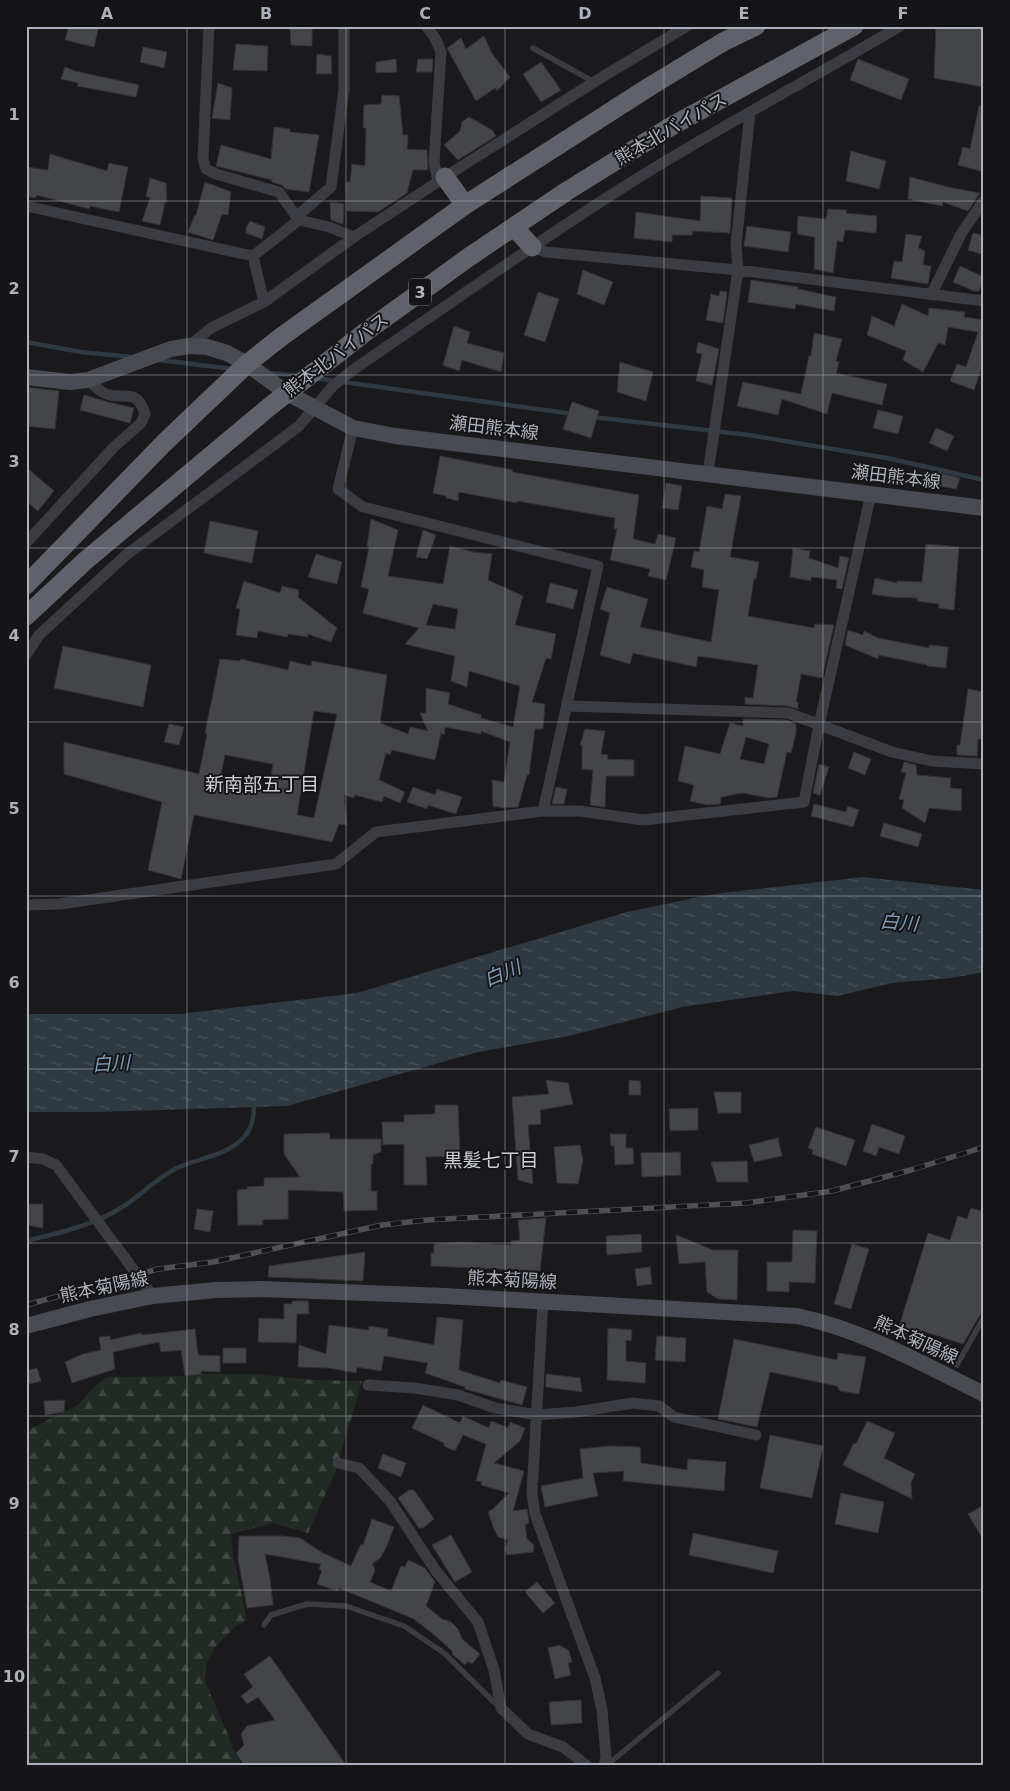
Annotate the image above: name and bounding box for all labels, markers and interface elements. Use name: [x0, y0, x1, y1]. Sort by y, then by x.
text: A: [101, 4, 114, 23]
text: B: [260, 4, 272, 23]
text: C: [419, 4, 431, 23]
text: D: [578, 4, 592, 23]
text: E: [739, 4, 749, 23]
text: F: [898, 4, 908, 23]
street label: 熊本北バイパス: [611, 88, 730, 169]
text: 1: [8, 105, 20, 124]
road number: 3: [409, 278, 431, 306]
text: 2: [8, 279, 20, 298]
street label: 熊本北バイパス: [279, 308, 392, 401]
street label: 瀬田熊本線: [448, 412, 540, 443]
text: 3: [8, 452, 20, 471]
street label: 瀬田熊本線: [850, 461, 942, 492]
text: 4: [8, 626, 20, 645]
district label: 新南部五丁目: [205, 773, 319, 795]
text: 5: [8, 799, 20, 818]
water label: 白川: [879, 909, 921, 935]
water label: 白川: [480, 955, 526, 991]
text: 6: [8, 973, 20, 992]
water label: 白川: [91, 1051, 133, 1075]
text: 7: [8, 1147, 20, 1166]
district label: 黒髪七丁目: [443, 1149, 539, 1171]
street label: 熊本菊陽線: [58, 1267, 150, 1306]
street label: 熊本菊陽線: [467, 1267, 558, 1292]
street label: 熊本菊陽線: [871, 1311, 961, 1368]
text: 8: [8, 1320, 20, 1339]
text: 9: [8, 1494, 20, 1513]
text: 10: [3, 1667, 25, 1686]

